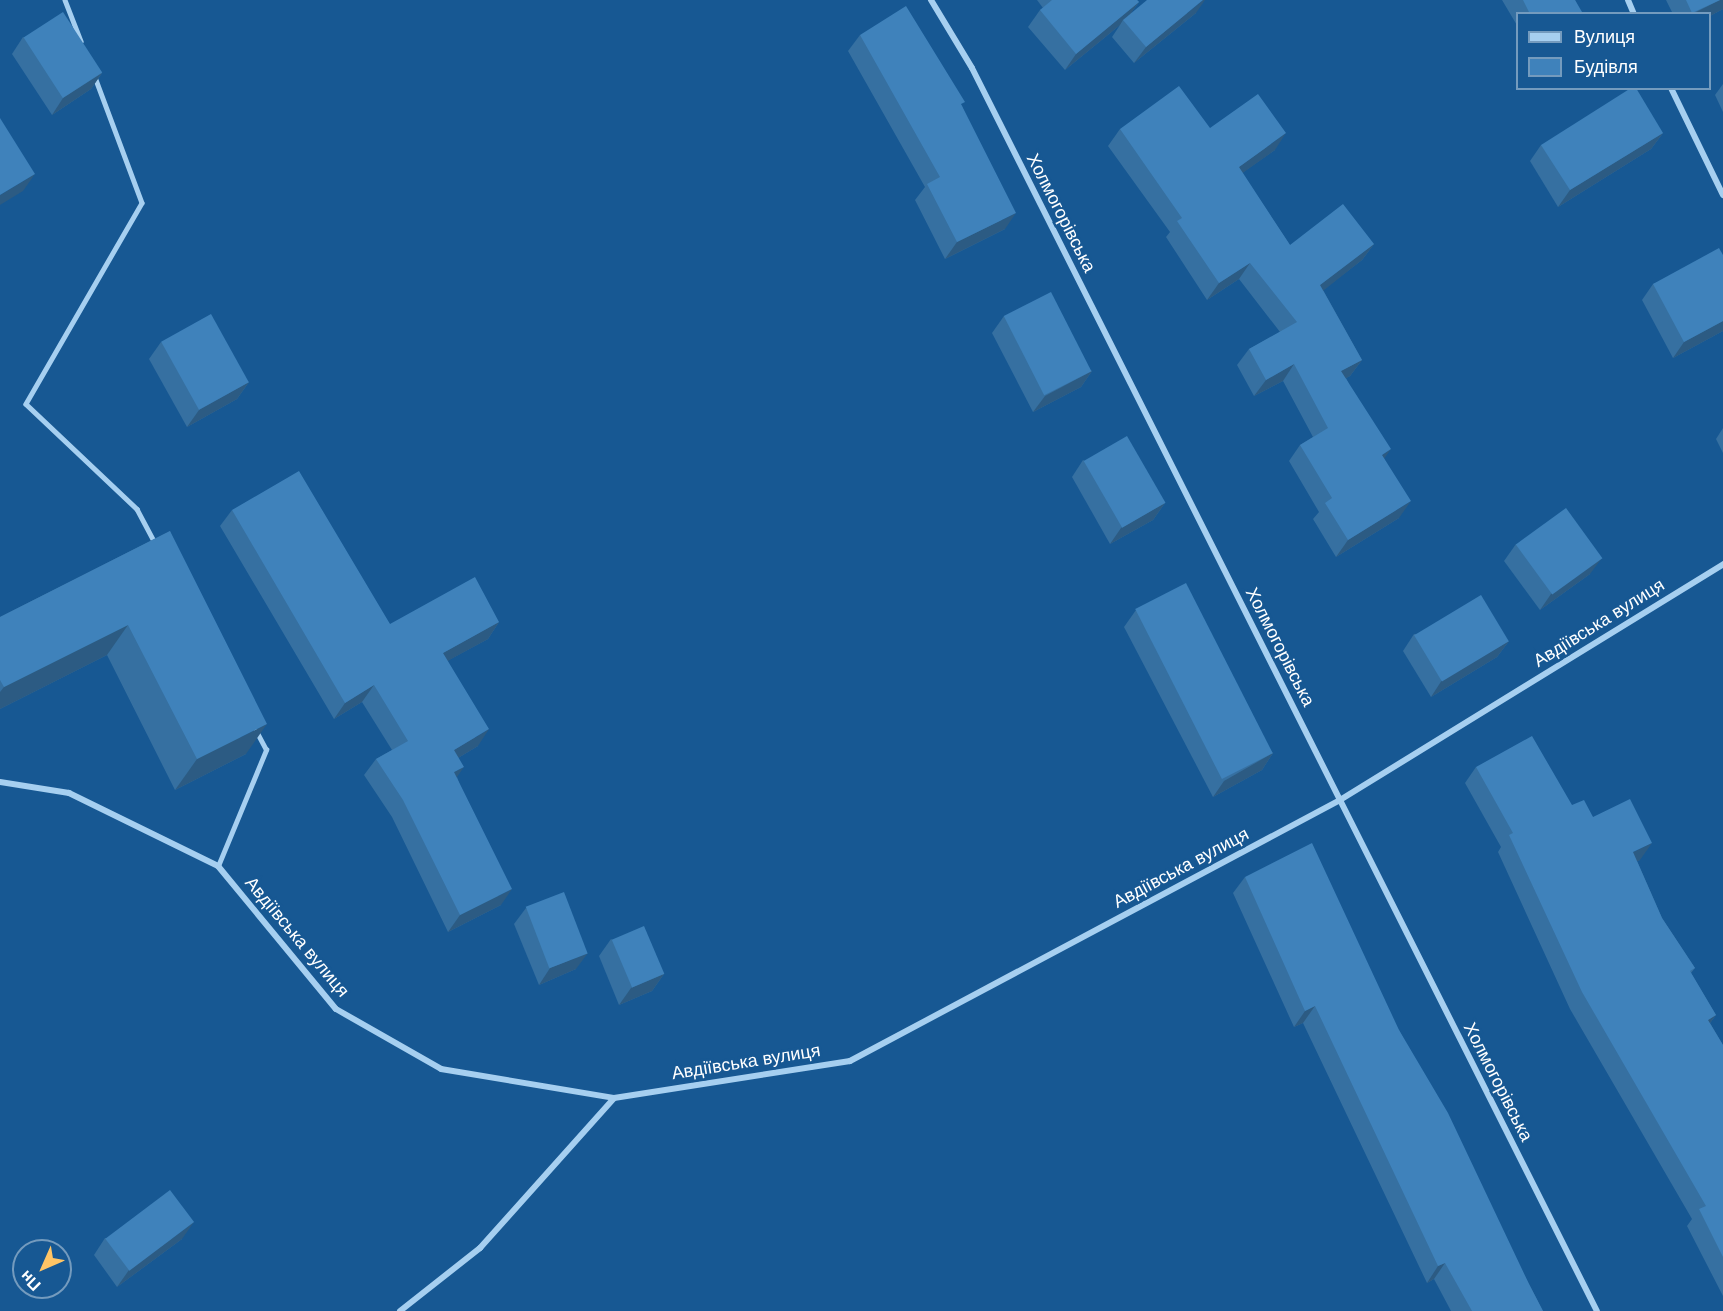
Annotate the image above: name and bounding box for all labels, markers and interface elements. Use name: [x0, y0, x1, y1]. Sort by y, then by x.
legend: [1516, 12, 1711, 90]
text: Вулиця: [1574, 27, 1635, 47]
text: Будівля: [1574, 57, 1638, 77]
street label: Холмогорівська: [1022, 150, 1100, 276]
street label: Авдіївська вулиця: [1530, 574, 1668, 672]
street label: Холмогорівська: [1241, 584, 1319, 710]
street label: Авдіївська вулиця: [1110, 823, 1252, 913]
street label: Авдіївська вулиця: [240, 872, 354, 1002]
street label: Холмогорівська: [1459, 1019, 1537, 1145]
street label: Авдіївська вулиця: [670, 1040, 822, 1084]
north arrow: [12, 1239, 72, 1299]
text: Пн: [17, 1267, 44, 1294]

